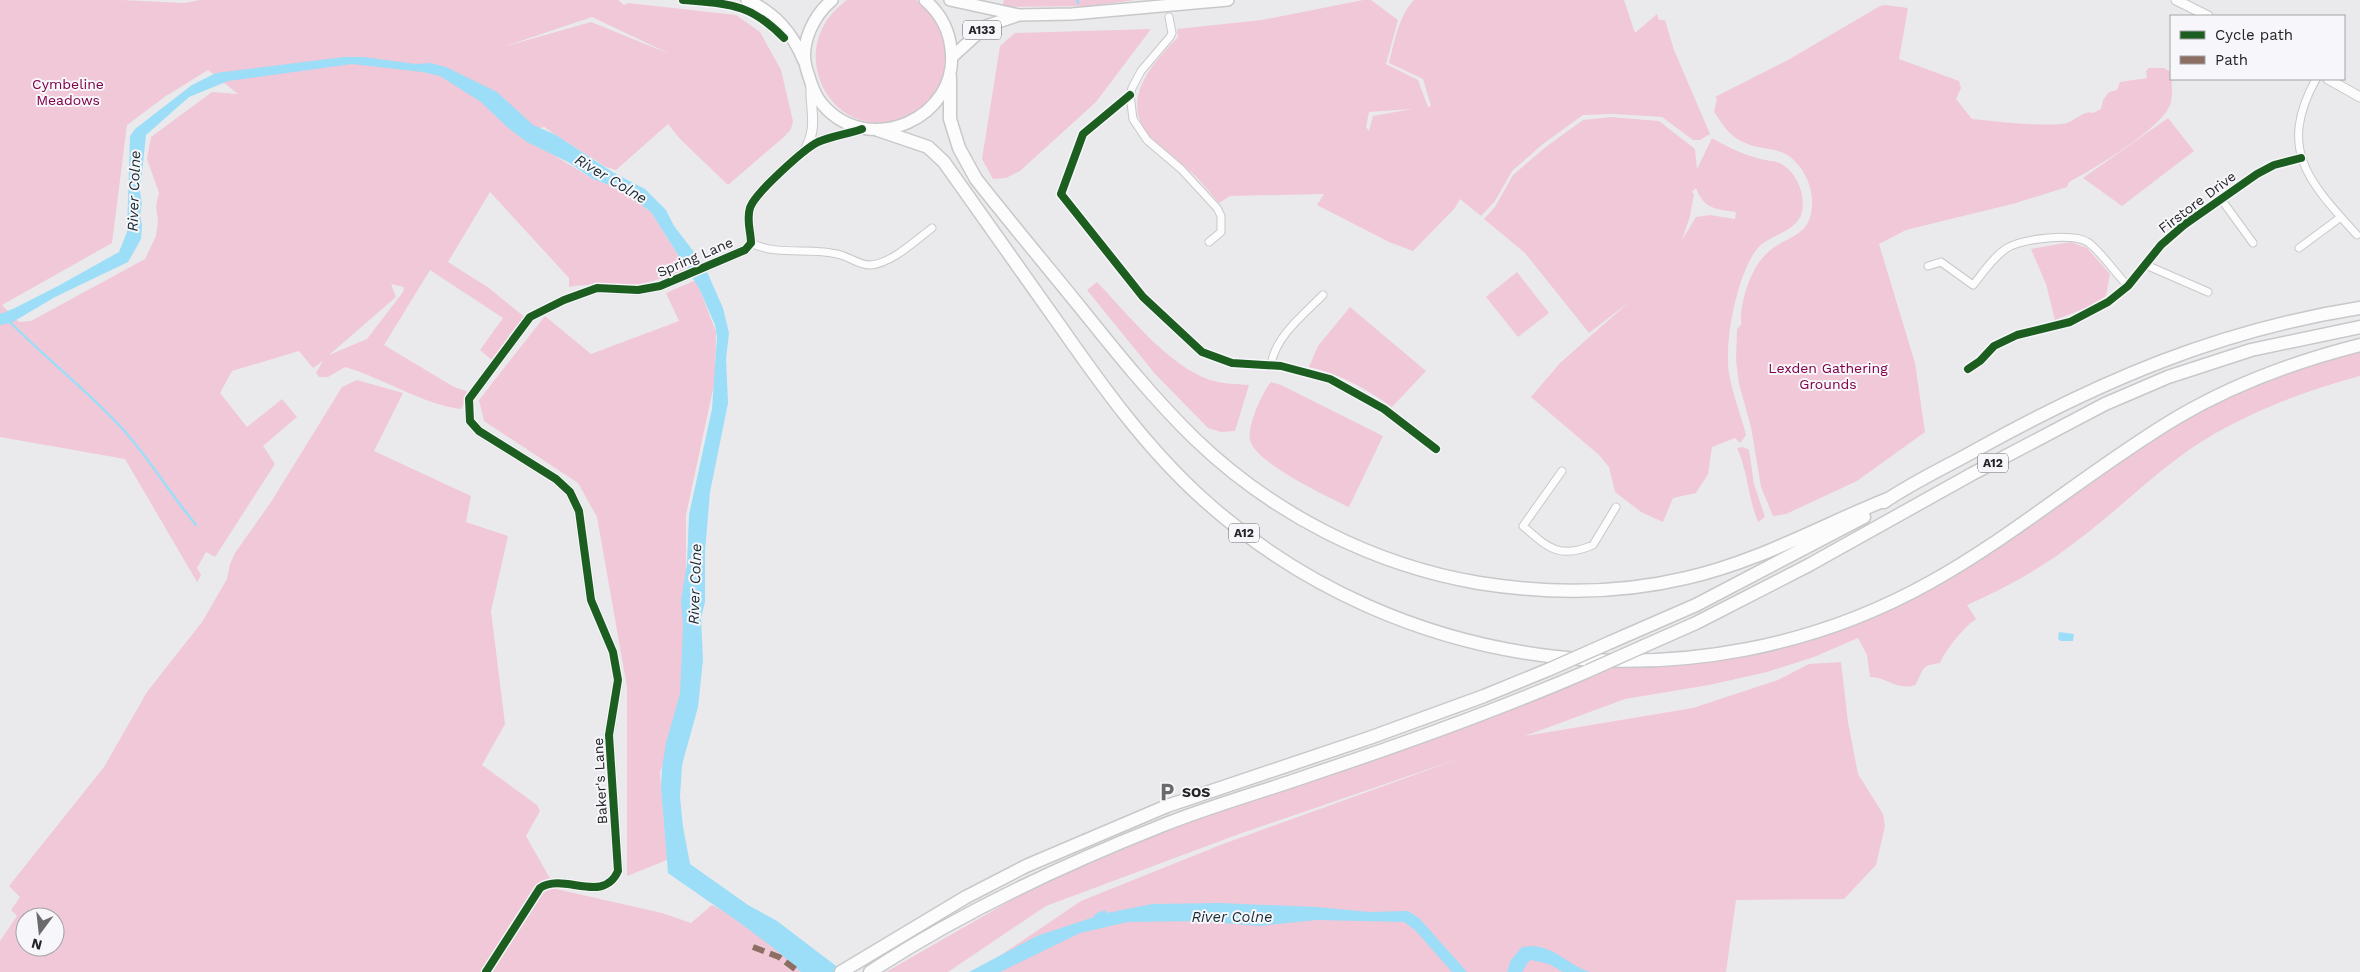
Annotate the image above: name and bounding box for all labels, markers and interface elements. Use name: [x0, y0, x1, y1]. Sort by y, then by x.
legend: [2170, 15, 2345, 80]
road number: A133: [963, 20, 1001, 40]
text: Cycle path: [2215, 26, 2293, 44]
text: Path: [2215, 51, 2248, 69]
park label: Cymbeline Meadows: [32, 76, 104, 108]
water label: River Colne: [124, 150, 144, 232]
water label: River Colne: [572, 150, 650, 208]
street label: Firstore Drive: [2155, 168, 2239, 236]
street label: Spring Lane: [655, 234, 735, 280]
park label: Lexden Gathering Grounds: [1768, 360, 1888, 392]
road number: A12: [1978, 453, 2008, 472]
road number: A12: [1229, 524, 1259, 542]
water label: River Colne: [685, 543, 705, 625]
street label: Baker's Lane: [590, 737, 610, 825]
parking icon: SOS: [1156, 781, 1178, 803]
place label: SOS: [1182, 784, 1210, 800]
north arrow: [15, 907, 65, 957]
water label: River Colne: [1191, 908, 1273, 926]
text: N: [30, 935, 44, 954]

